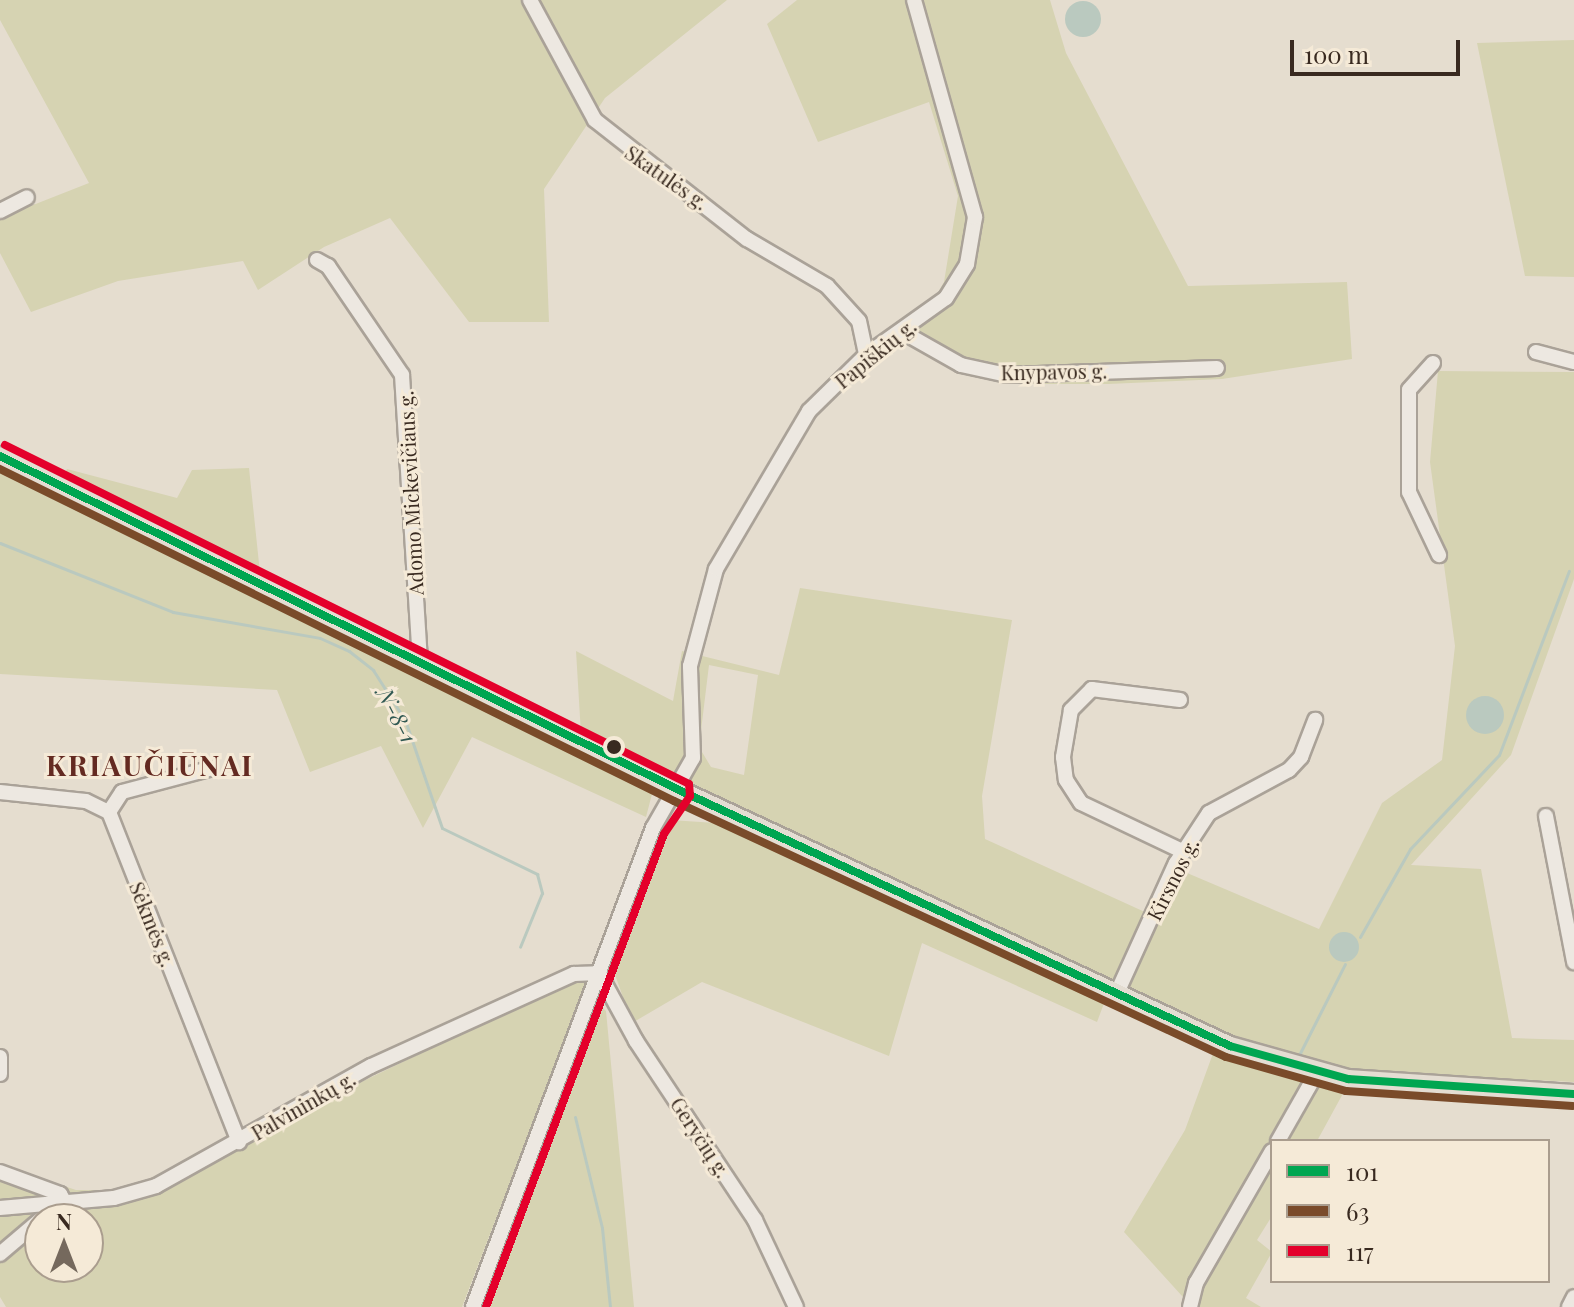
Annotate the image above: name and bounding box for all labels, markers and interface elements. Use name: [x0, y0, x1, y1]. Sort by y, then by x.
scale bar: [1294, 24, 1464, 74]
text: 100 m: [1304, 38, 1369, 70]
street label: Skatulės g.: [621, 140, 713, 214]
street label: Papiškių g.: [830, 313, 920, 393]
street label: Knypavos g.: [1001, 358, 1107, 384]
street label: Adomo Mickevičiaus g.: [393, 390, 427, 596]
water label: N-8-1: [372, 683, 422, 747]
unlabelled marker: [606, 739, 622, 755]
district label: KRIAUČIŪNAI: [46, 748, 254, 782]
street label: Kirsnos g.: [1141, 834, 1203, 924]
street label: Sėkmės g.: [125, 878, 181, 970]
street label: Palvininkų g.: [247, 1066, 359, 1144]
street label: Geryčių g.: [666, 1092, 736, 1182]
legend: [1270, 1139, 1550, 1283]
text: 101: [1346, 1155, 1378, 1187]
text: 63: [1346, 1195, 1369, 1227]
north arrow: [24, 1203, 104, 1283]
text: N: [56, 1206, 72, 1236]
text: 117: [1346, 1235, 1374, 1267]

